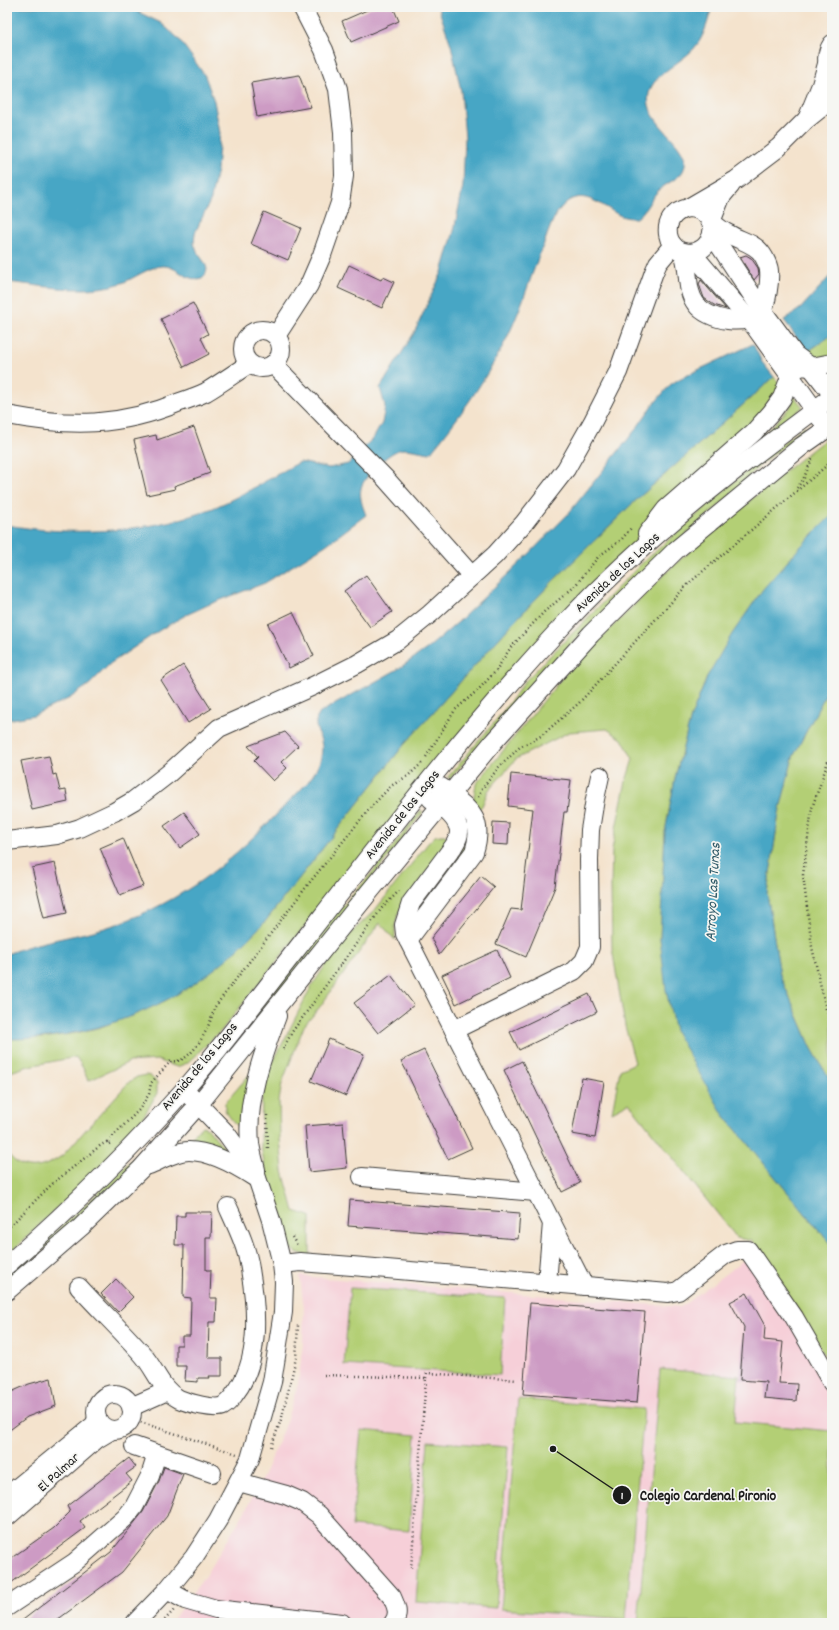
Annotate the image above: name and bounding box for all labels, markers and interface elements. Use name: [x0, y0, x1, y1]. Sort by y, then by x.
street label: Avenida de los Lagos: [571, 528, 665, 618]
street label: Avenida de los Lagos: [361, 766, 445, 864]
water label: Arroyo Las Tunas: [700, 842, 728, 941]
street label: Avenida de los Lagos: [157, 1018, 243, 1116]
street label: El Palmar: [34, 1448, 85, 1497]
callout: Colegio Cardenal Pironio: [612, 1482, 784, 1509]
text: Colegio Cardenal Pironio: [640, 1486, 777, 1508]
text: 1: [621, 1488, 624, 1505]

